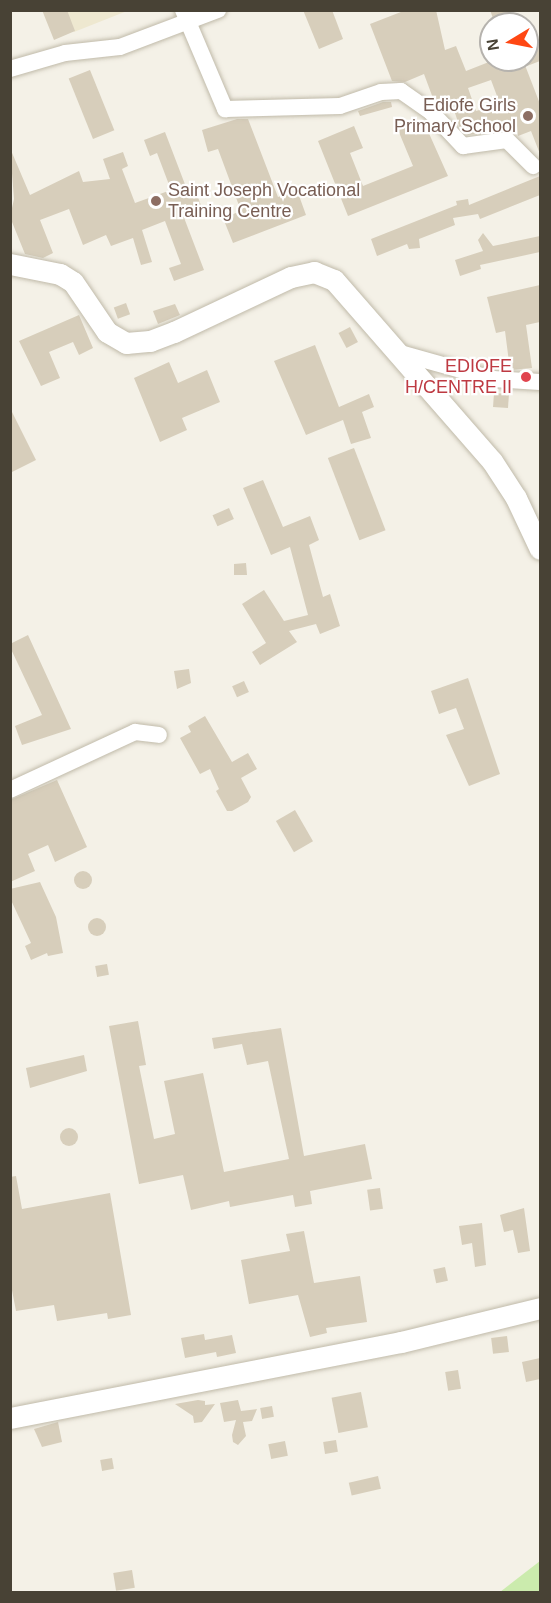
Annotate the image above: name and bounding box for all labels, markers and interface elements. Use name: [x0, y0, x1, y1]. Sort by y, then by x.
north arrow: [479, 12, 539, 72]
text: N: [483, 38, 502, 52]
place label: Ediofe Girls Primary School: [394, 95, 516, 138]
marker: Ediofe Girls Primary School: [521, 109, 535, 123]
place label: Saint Joseph Vocational Training Centre: [168, 180, 360, 222]
marker: Saint Joseph Vocational Training Centre: [149, 194, 163, 208]
place label: EDIOFE H/CENTRE II: [405, 356, 512, 398]
marker: EDIOFE H/CENTRE II: [517, 368, 535, 386]

